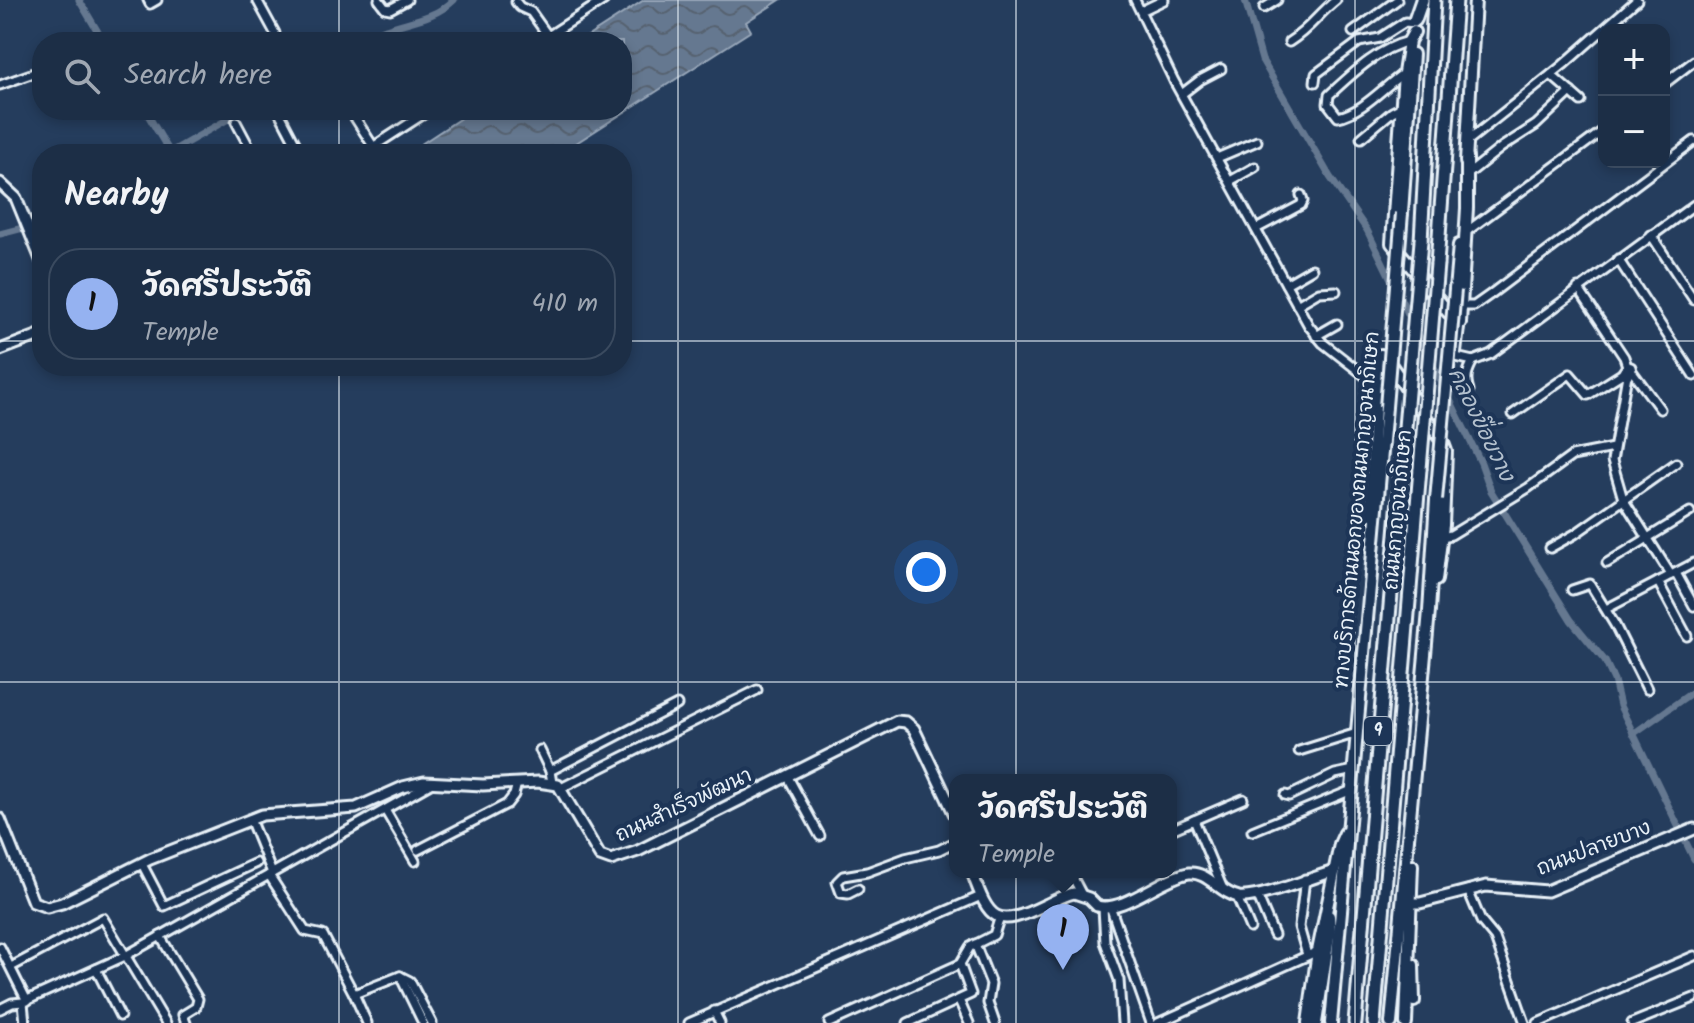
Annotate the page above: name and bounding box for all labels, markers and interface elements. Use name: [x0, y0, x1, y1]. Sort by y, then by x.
map controls: [1598, 24, 1670, 168]
button: +: [1598, 24, 1670, 96]
search box: [32, 32, 632, 120]
text: Search here: [124, 52, 272, 100]
icon: search: [60, 54, 104, 98]
button: −: [1598, 96, 1670, 168]
text: Nearby: [64, 169, 169, 223]
text: วัดศรีประวัติ: [142, 264, 312, 312]
text: 1: [88, 283, 96, 325]
text: 410 m: [531, 283, 598, 325]
text: Temple: [142, 312, 219, 354]
street label: ทางบริการด้านนอกของถนนกาญจนาภิเษก: [1326, 330, 1390, 690]
water label: คลองขื่อขวาง: [1437, 360, 1528, 490]
street label: ถนนกาญจนาภิเษก: [1376, 428, 1422, 592]
your location: [906, 552, 946, 592]
road number: 9: [1364, 717, 1392, 745]
street label: ถนนสำเร็จพัฒนา: [610, 760, 758, 852]
popup: [949, 774, 1177, 878]
text: วัดศรีประวัติ: [978, 786, 1148, 834]
street label: ถนนปลายบาง: [1532, 813, 1656, 885]
text: Temple: [978, 834, 1055, 876]
pin: 1: [1037, 904, 1089, 970]

